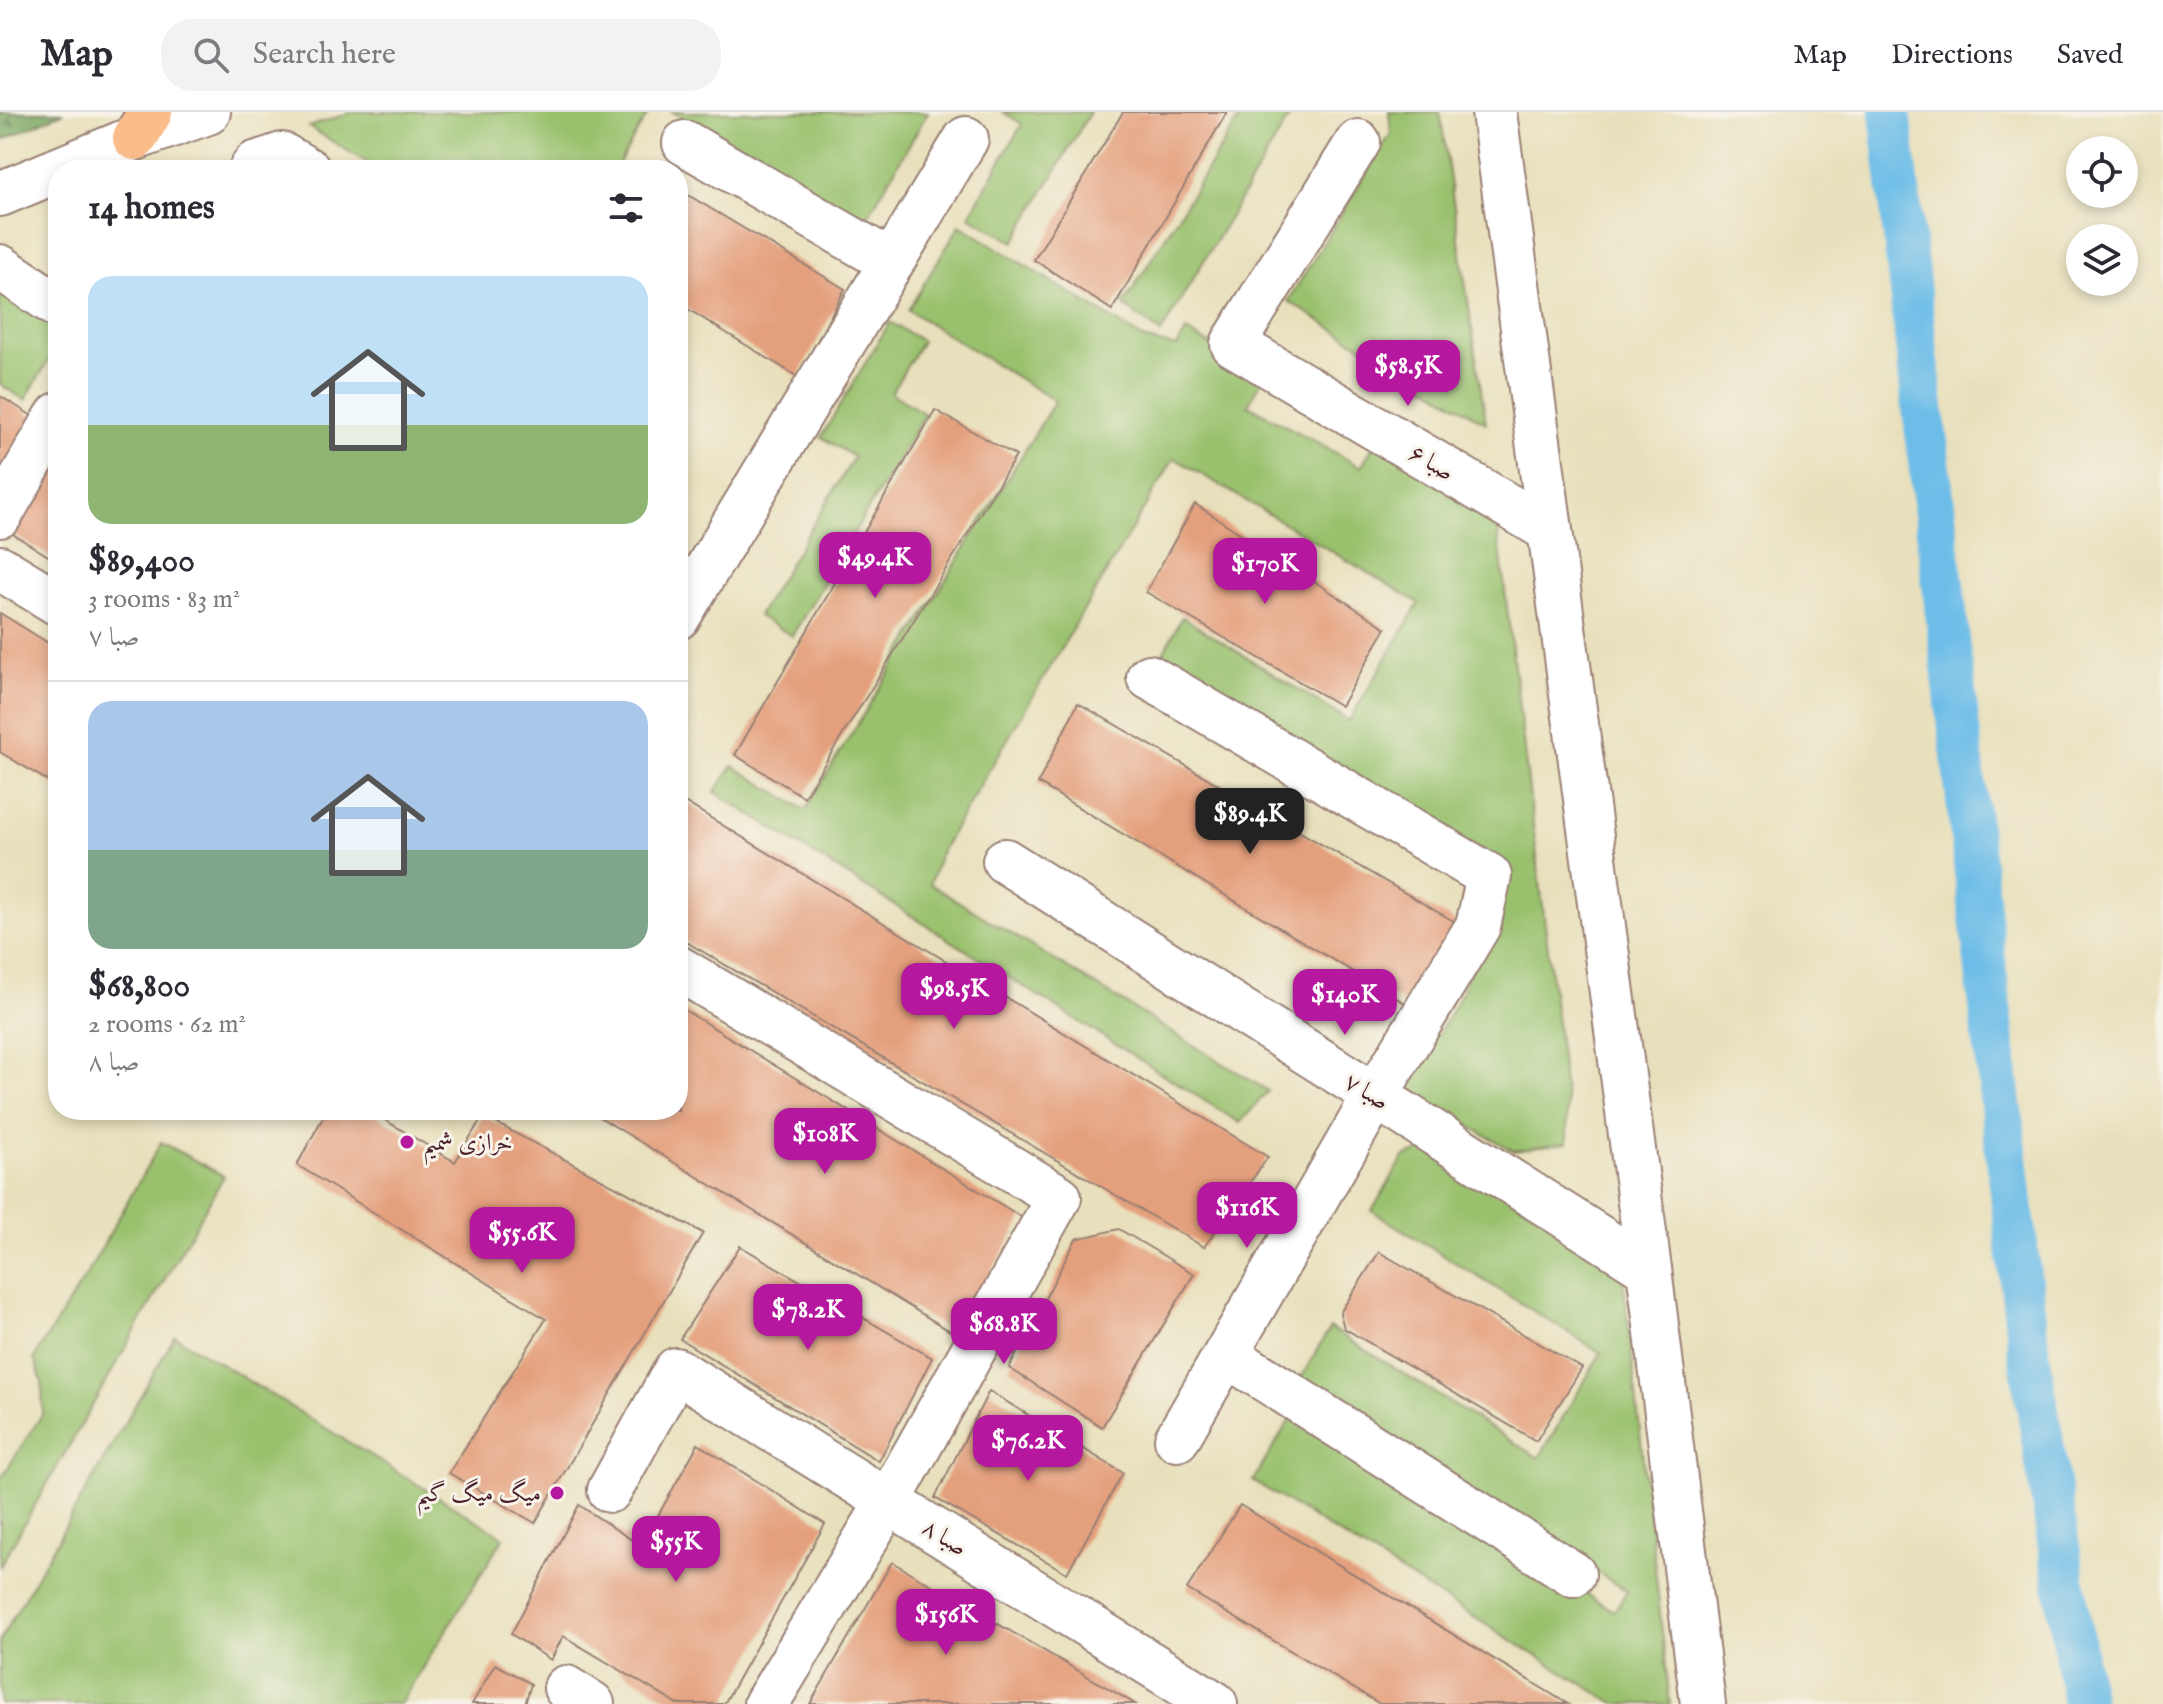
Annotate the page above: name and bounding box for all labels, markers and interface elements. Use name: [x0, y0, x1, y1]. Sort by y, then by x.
search box: [161, 19, 721, 91]
text: Map: [40, 31, 113, 79]
icon: search: [189, 33, 233, 77]
text: Search here: [253, 36, 396, 74]
text: Map: [1793, 38, 1847, 73]
text: Directions: [1891, 38, 2013, 73]
text: Saved: [2057, 38, 2123, 73]
map controls: [2066, 136, 2138, 296]
button: locate: [2066, 136, 2138, 208]
icon: filters: [604, 186, 648, 230]
text: 14 homes: [88, 187, 215, 230]
button: layers: [2066, 224, 2138, 296]
icon: home: [296, 328, 440, 472]
pin: $58.5K: [1343, 340, 1473, 408]
text: $58.5K: [1374, 349, 1442, 382]
street label: صبا ۶: [1403, 438, 1460, 489]
pin: $49.4K: [810, 532, 940, 600]
pin: $170K: [1209, 538, 1321, 606]
text: $89,400: [88, 540, 195, 583]
text: $49.4K: [837, 541, 913, 574]
text: $170K: [1231, 547, 1299, 580]
text: 3 rooms · 83 m²: [88, 583, 240, 616]
text: صبا ۷: [88, 621, 139, 654]
icon: home: [296, 753, 440, 897]
pin: $89.4K: [1185, 788, 1315, 856]
text: $89.4K: [1213, 797, 1287, 830]
pin: $98.5K: [889, 963, 1019, 1031]
text: $68,800: [88, 965, 190, 1008]
pin: $140K: [1289, 969, 1401, 1037]
text: $98.5K: [919, 972, 989, 1005]
text: $140K: [1311, 978, 1379, 1011]
text: 2 rooms · 62 m²: [88, 1008, 246, 1041]
text: صبا ۸: [88, 1046, 139, 1079]
street label: صبا ۷: [1338, 1067, 1395, 1118]
pin: $108K: [769, 1108, 881, 1176]
text: $108K: [792, 1117, 858, 1150]
place label: خرازی شمیم: [423, 1128, 513, 1166]
marker: خرازی شمیم: [398, 1133, 416, 1151]
pin: $116K: [1191, 1182, 1303, 1250]
text: $116K: [1215, 1191, 1279, 1224]
pin: $55.6K: [457, 1207, 587, 1275]
text: $55.6K: [488, 1216, 556, 1249]
pin: $78.2K: [743, 1284, 873, 1352]
text: $78.2K: [771, 1293, 845, 1326]
pin: $68.8K: [939, 1298, 1069, 1366]
text: $68.8K: [969, 1307, 1039, 1340]
pin: $76.2K: [963, 1415, 1093, 1483]
text: $76.2K: [991, 1424, 1065, 1457]
place label: میگ میگ گیم: [417, 1478, 541, 1517]
marker: میگ میگ گیم: [548, 1484, 566, 1502]
street label: صبا ۸: [916, 1513, 973, 1564]
pin: $55K: [629, 1516, 723, 1584]
text: $55K: [650, 1525, 702, 1558]
pin: $156K: [890, 1589, 1002, 1657]
text: $156K: [914, 1598, 978, 1631]

